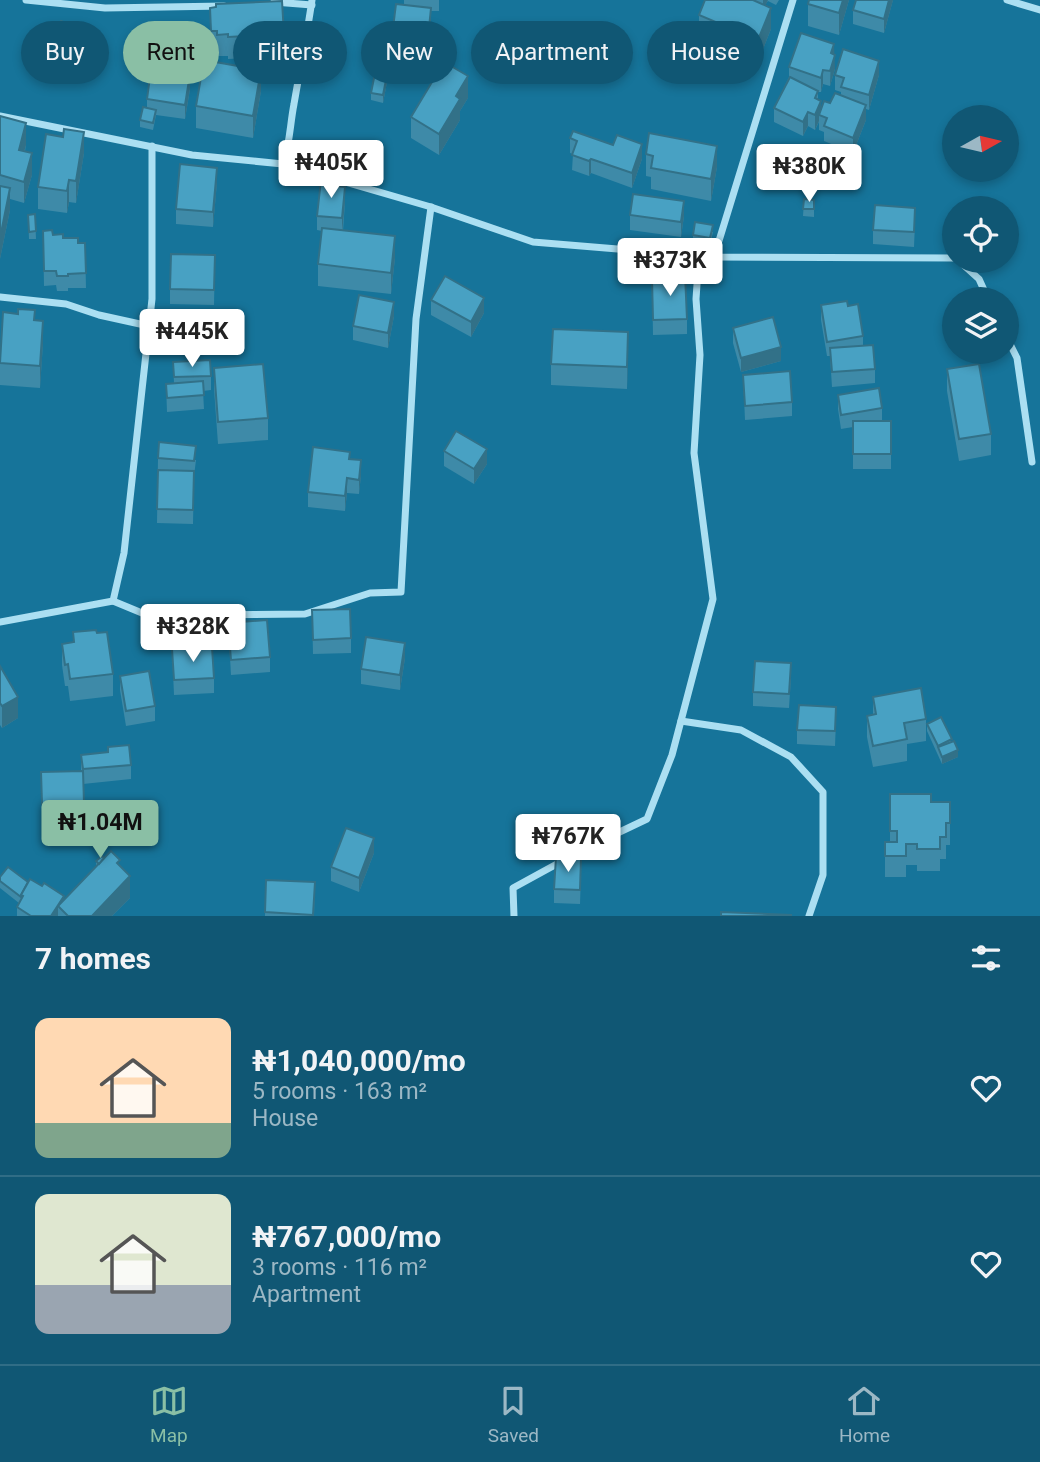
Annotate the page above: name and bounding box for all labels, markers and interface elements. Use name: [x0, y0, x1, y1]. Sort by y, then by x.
chip: Buy: [21, 21, 109, 84]
chip: Rent: [123, 21, 219, 84]
chip: Filters: [233, 21, 347, 84]
chip: New: [361, 21, 457, 84]
chip: Apartment: [471, 21, 633, 84]
chip: House: [647, 21, 764, 84]
north arrow: [942, 105, 1018, 182]
map controls: [942, 105, 1019, 364]
pin: ₦405K: [282, 140, 380, 200]
pin: ₦380K: [760, 144, 858, 204]
text: ₦405K: [295, 149, 367, 176]
text: ₦380K: [773, 153, 845, 180]
button: locate: [942, 196, 1019, 273]
pin: ₦373K: [621, 238, 719, 298]
text: ₦373K: [634, 247, 706, 274]
button: layers: [942, 287, 1019, 364]
pin: ₦445K: [143, 310, 241, 369]
text: ₦445K: [156, 318, 228, 345]
pin: ₦328K: [144, 604, 242, 664]
text: ₦328K: [157, 613, 229, 640]
pin: ₦1.04M: [43, 800, 157, 860]
text: ₦1.04M: [57, 809, 143, 836]
pin: ₦767K: [519, 814, 617, 874]
text: ₦767K: [532, 823, 604, 850]
icon: filters: [967, 939, 1005, 977]
text: 7 homes: [35, 941, 151, 976]
text: ₦1,040,000/mo: [252, 1043, 466, 1078]
icon: home: [91, 1046, 175, 1130]
icon: heart: [967, 1069, 1005, 1107]
text: 5 rooms · 163 m²: [252, 1078, 427, 1105]
text: House: [252, 1105, 318, 1132]
text: ₦767,000/mo: [252, 1219, 441, 1254]
icon: home: [91, 1222, 175, 1306]
icon: heart: [967, 1245, 1005, 1283]
text: 3 rooms · 116 m²: [252, 1254, 427, 1281]
text: Apartment: [252, 1281, 361, 1308]
tab: Map: [150, 1382, 188, 1447]
tab: Saved: [488, 1382, 539, 1447]
tab: Home: [839, 1382, 890, 1447]

